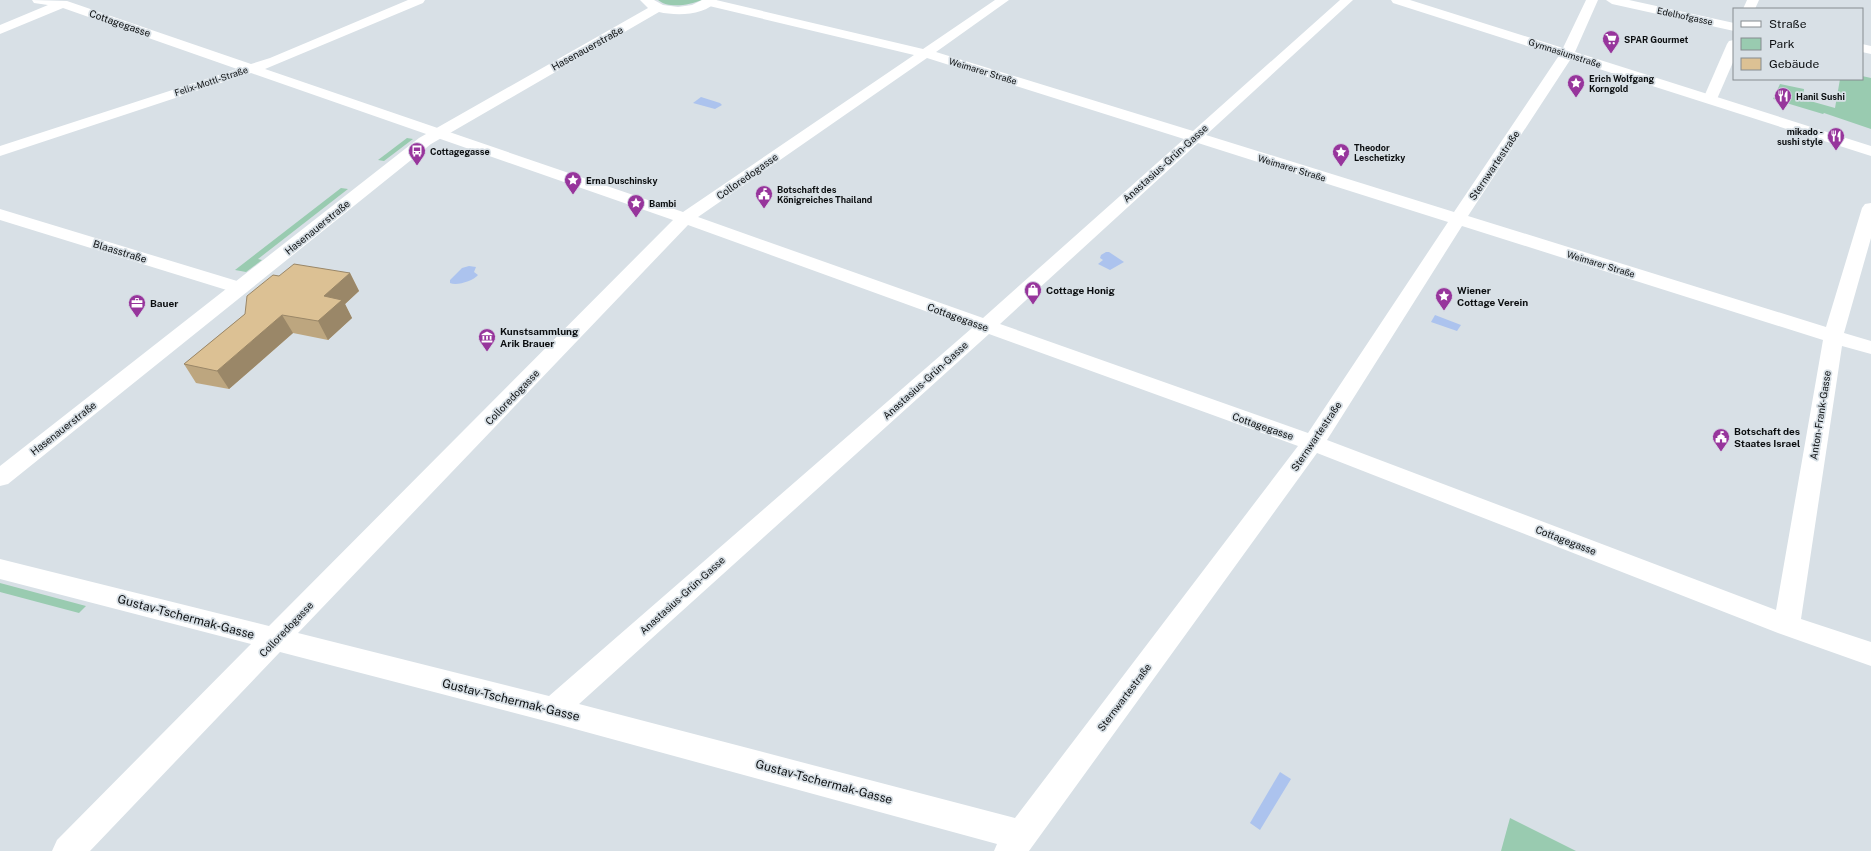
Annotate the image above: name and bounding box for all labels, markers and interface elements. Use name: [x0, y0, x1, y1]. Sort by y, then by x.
street label: Edelhofgasse: [1656, 5, 1714, 27]
street label: Cottagegasse: [88, 7, 153, 39]
legend: [1733, 8, 1863, 80]
text: Straße: [1769, 17, 1807, 31]
street label: Hasenauerstraße: [549, 23, 625, 73]
supermarket icon: SPAR Gourmet: [1601, 29, 1621, 54]
place label: SPAR Gourmet: [1624, 34, 1688, 45]
street label: Gymnasiumstraße: [1527, 36, 1603, 70]
text: Park: [1769, 37, 1795, 51]
street label: Weimarer Straße: [948, 55, 1018, 87]
text: Gebäude: [1769, 57, 1819, 71]
street label: Felix-Mottl-Straße: [173, 64, 249, 98]
place icon: Erich Wolfgang Korngold: [1566, 73, 1586, 98]
place label: Erich Wolfgang Korngold: [1589, 73, 1655, 94]
restaurant icon: Hanil Sushi: [1773, 86, 1793, 111]
place label: Hanil Sushi: [1796, 91, 1845, 102]
street label: Anastasius-Grün-Gasse: [1120, 121, 1210, 204]
place label: mikado - sushi style: [1777, 126, 1823, 147]
restaurant icon: mikado - sushi style: [1826, 126, 1846, 151]
street label: Sternwartestraße: [1466, 128, 1522, 202]
bus stop icon: Cottagegasse: [407, 141, 427, 166]
place icon: Theodor Leschetizky: [1331, 142, 1351, 167]
place label: Theodor Leschetizky: [1354, 142, 1405, 163]
place label: Cottagegasse: [430, 146, 490, 157]
street label: Colloredogasse: [714, 150, 780, 202]
street label: Weimarer Straße: [1257, 152, 1327, 184]
place icon: Erna Duschinsky: [563, 170, 583, 195]
place label: Erna Duschinsky: [586, 175, 658, 186]
public building icon: Botschaft des Königreiches Thailand: [754, 184, 774, 209]
place label: Botschaft des Königreiches Thailand: [777, 184, 872, 205]
place icon: Bambi: [626, 193, 646, 218]
street label: Hasenauerstraße: [282, 197, 352, 257]
place label: Bambi: [649, 198, 676, 209]
street label: Blaasstraße: [92, 237, 149, 265]
street label: Weimarer Straße: [1566, 248, 1636, 280]
shop icon: Cottage Honig: [1023, 280, 1043, 305]
place label: Cottage Honig: [1046, 284, 1115, 296]
place label: Wiener Cottage Verein: [1457, 284, 1528, 308]
place icon: Wiener Cottage Verein: [1434, 286, 1454, 311]
office icon: Bauer: [127, 293, 147, 318]
place label: Bauer: [150, 297, 178, 309]
street label: Cottagegasse: [926, 300, 990, 334]
place label: Kunstsammlung Arik Brauer: [500, 325, 579, 349]
museum icon: Kunstsammlung Arik Brauer: [477, 327, 497, 352]
street label: Anastasius-Grün-Gasse: [880, 338, 970, 421]
street label: Colloredogasse: [483, 367, 542, 427]
street label: Anton-Frank-Gasse: [1807, 369, 1833, 461]
street label: Hasenauerstraße: [28, 398, 99, 457]
street label: Sternwartestraße: [1288, 399, 1344, 473]
street label: Cottagegasse: [1231, 410, 1296, 442]
place label: Botschaft des Staates Israel: [1734, 425, 1800, 449]
public building icon: Botschaft des Staates Israel: [1711, 427, 1731, 452]
street label: Cottagegasse: [1534, 523, 1598, 557]
street label: Anastasius-Grün-Gasse: [637, 553, 727, 636]
street label: Gustav-Tschermak-Gasse: [116, 592, 256, 642]
street label: Colloredogasse: [257, 599, 316, 659]
street label: Sternwartestraße: [1095, 661, 1153, 733]
street label: Gustav-Tschermak-Gasse: [441, 676, 581, 724]
street label: Gustav-Tschermak-Gasse: [754, 757, 894, 807]

